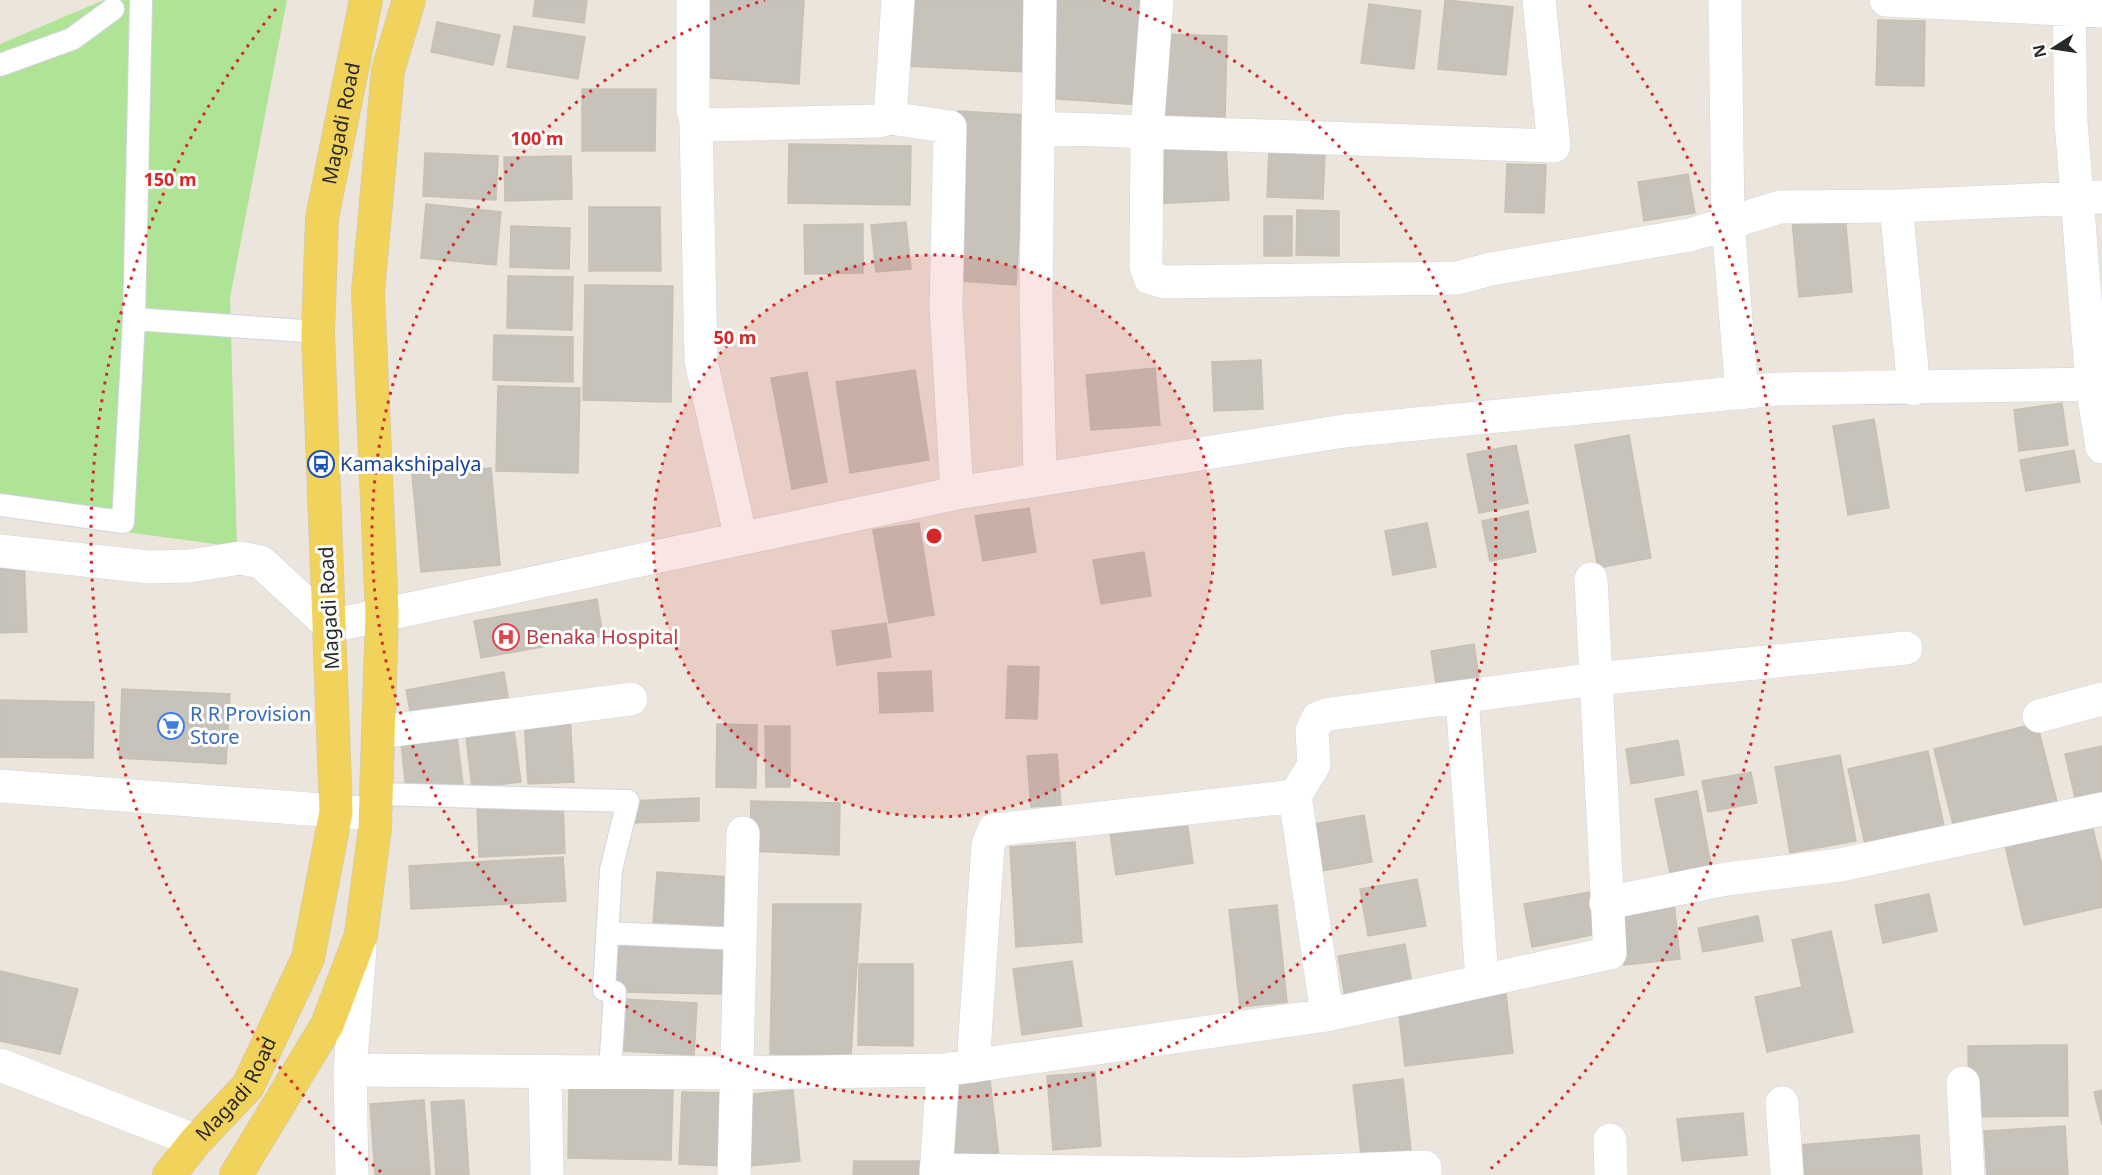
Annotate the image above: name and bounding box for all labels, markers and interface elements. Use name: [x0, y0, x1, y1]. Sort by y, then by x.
north arrow: [2024, 18, 2084, 78]
text: N: [2027, 42, 2051, 60]
street label: Magadi Road: [315, 60, 366, 187]
text: 100 m: [510, 126, 564, 150]
text: 150 m: [143, 167, 197, 191]
text: 50 m: [714, 325, 756, 349]
bus stop icon: Kamakshipalya: [306, 449, 336, 479]
place label: Kamakshipalya: [340, 450, 481, 477]
centre of rings: [924, 526, 944, 546]
street label: Magadi Road: [312, 546, 345, 670]
hospital icon: Benaka Hospital: [491, 622, 521, 652]
place label: Benaka Hospital: [526, 623, 679, 650]
place label: R R Provision Store: [190, 700, 311, 750]
supermarket icon: R R Provision Store: [156, 711, 186, 741]
street label: Magadi Road: [189, 1032, 282, 1146]

